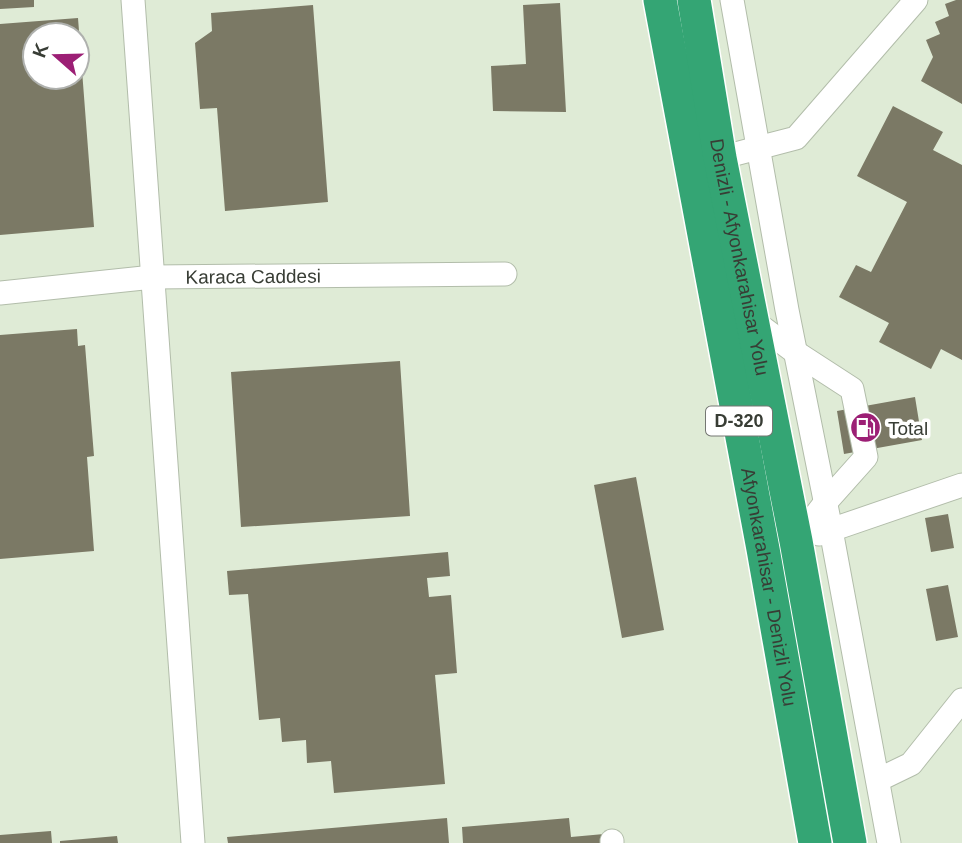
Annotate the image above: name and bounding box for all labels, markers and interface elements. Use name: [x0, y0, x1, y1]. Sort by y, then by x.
north arrow: [21, 21, 91, 91]
text: K: [28, 40, 53, 60]
street label: Denizli - Afyonkarahisar Yolu: [706, 137, 773, 377]
street label: Karaca Caddesi: [185, 265, 321, 287]
road number: D-320: [706, 407, 772, 436]
fuel station icon: Total: [848, 411, 882, 445]
place label: Total: [888, 418, 928, 439]
street label: Afyonkarahisar - Denizli Yolu: [737, 466, 801, 708]

